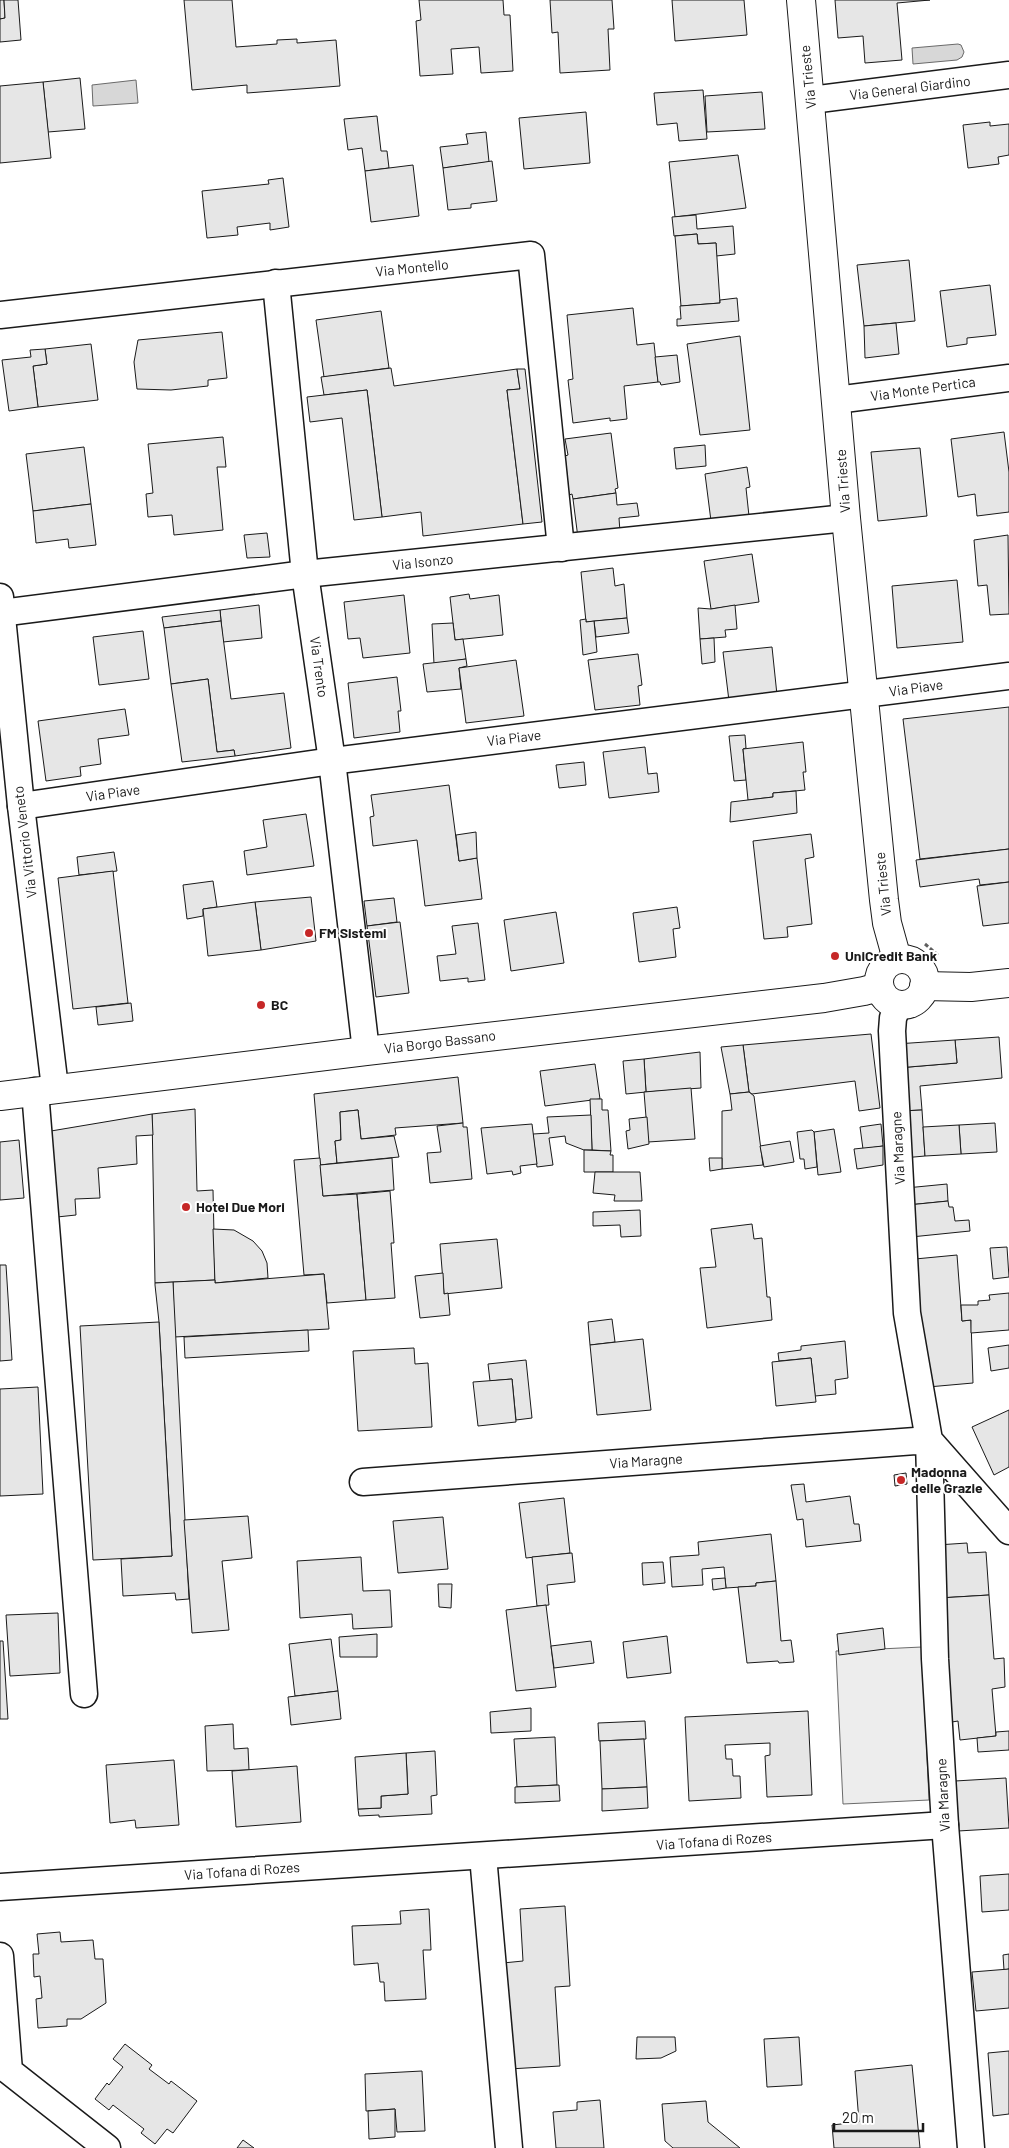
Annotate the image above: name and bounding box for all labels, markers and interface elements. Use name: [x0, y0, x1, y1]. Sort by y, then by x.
street label: Via Trieste: [796, 44, 819, 110]
street label: Via General Giardino: [849, 72, 971, 103]
street label: Via Montello: [375, 255, 449, 280]
street label: Via Monte Pertica: [869, 373, 977, 404]
street label: Via Trieste: [832, 448, 853, 514]
street label: Via Isonzo: [392, 550, 454, 573]
street label: Via Trento: [307, 635, 332, 699]
street label: Via Piave: [888, 675, 944, 700]
street label: Via Piave: [486, 726, 542, 749]
street label: Via Piave: [85, 780, 141, 805]
street label: Via Vittorio Veneto: [9, 785, 40, 899]
street label: Via Trieste: [871, 851, 894, 917]
place label: FM Sistemi: [319, 924, 387, 941]
marker: FM Sistemi: [303, 927, 315, 939]
place label: UniCredit Bank: [845, 947, 938, 964]
marker: UniCredit Bank: [829, 950, 841, 962]
place label: BC: [271, 996, 288, 1013]
marker: BC: [255, 999, 267, 1011]
street label: Via Borgo Bassano: [383, 1026, 497, 1057]
street label: Via Maragne: [887, 1111, 908, 1185]
place label: Hotel Due Mori: [196, 1198, 285, 1215]
marker: Hotel Due Mori: [180, 1201, 192, 1213]
street label: Via Maragne: [609, 1449, 683, 1472]
place label: Madonna delle Grazie: [911, 1463, 983, 1496]
marker: Madonna delle Grazie: [895, 1474, 907, 1486]
street label: Via Maragne: [932, 1758, 953, 1832]
street label: Via Tofana di Rozes: [655, 1828, 773, 1853]
street label: Via Tofana di Rozes: [183, 1858, 301, 1883]
scale bar: [834, 2100, 923, 2132]
text: 20 m: [842, 2108, 874, 2126]

